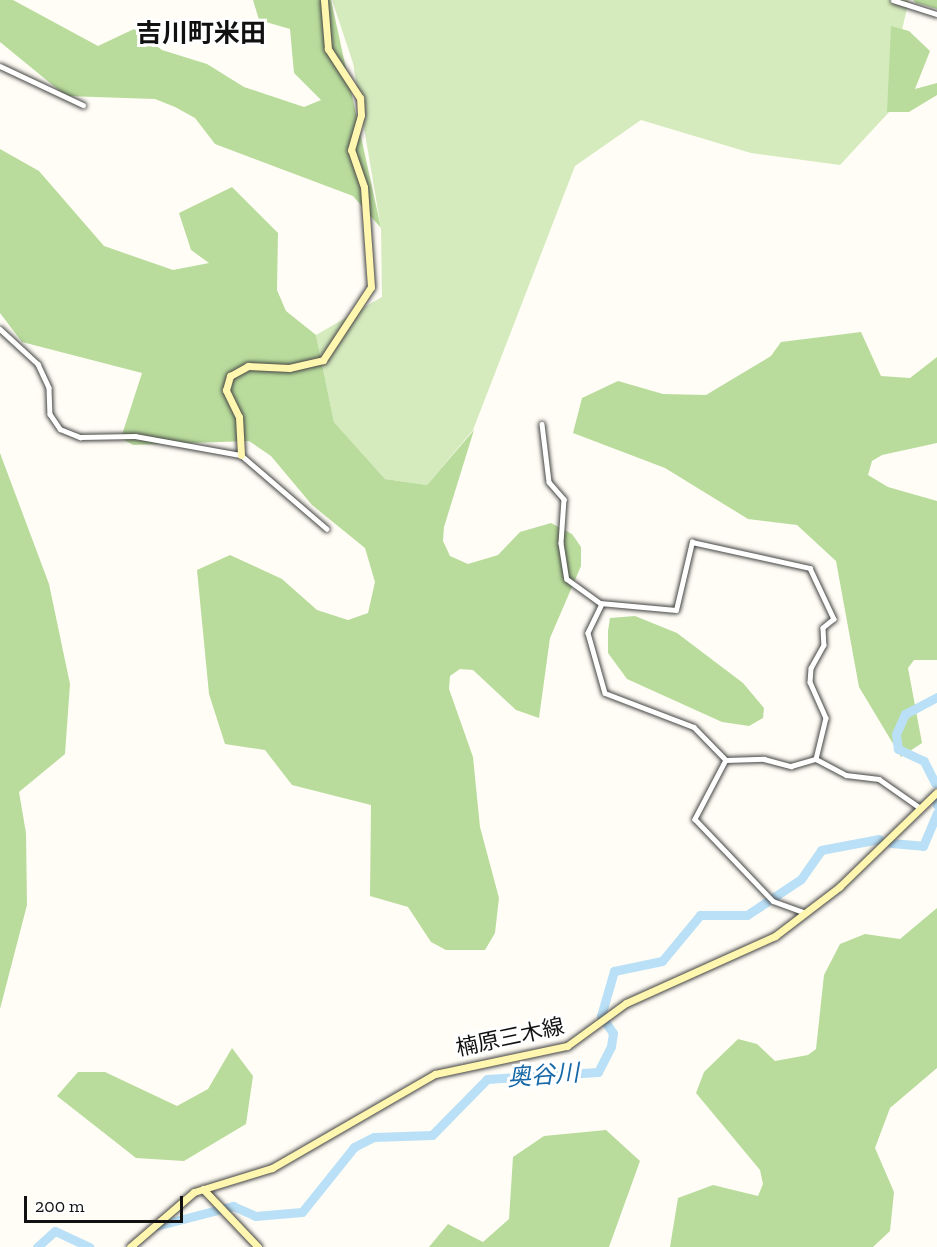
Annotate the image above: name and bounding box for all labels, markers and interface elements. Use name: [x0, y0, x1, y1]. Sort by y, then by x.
district label: 吉川町米田: [136, 18, 266, 50]
street label: 楠原三木線: [453, 1013, 567, 1061]
water label: 奥谷川: [506, 1058, 580, 1092]
scale bar: [27, 1184, 186, 1222]
text: 200 m: [35, 1195, 85, 1217]

